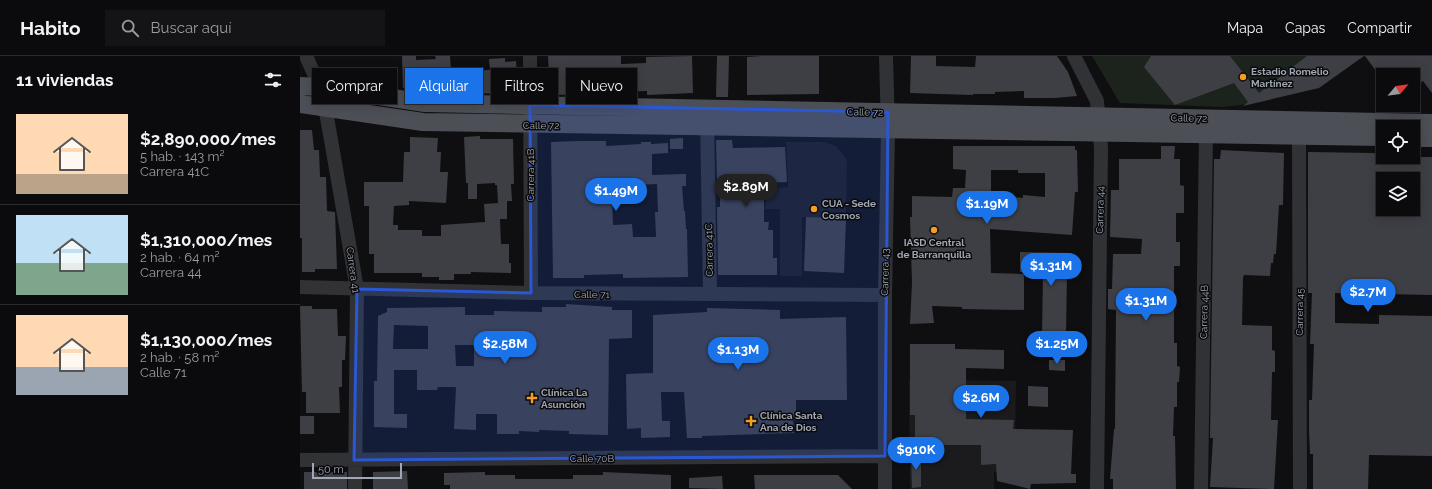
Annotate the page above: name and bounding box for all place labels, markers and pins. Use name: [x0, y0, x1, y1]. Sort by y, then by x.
place label: Estadio Romelio Martínez: [1251, 66, 1329, 89]
marker: Estadio Romelio Martínez: [1238, 72, 1248, 82]
pin: $2.89M: [713, 174, 779, 208]
pin: $1.49M: [583, 178, 649, 212]
pin: $1.19M: [954, 191, 1020, 225]
place label: CUA - Sede Cosmos: [822, 198, 876, 221]
marker: CUA - Sede Cosmos: [809, 204, 819, 214]
marker: IASD Central de Barranquilla: [929, 225, 939, 235]
place label: IASD Central de Barranquilla: [897, 237, 971, 260]
pin: $1.31M: [1018, 253, 1084, 287]
pin: $2.7M: [1340, 279, 1396, 313]
pin: $1.31M: [1113, 288, 1179, 322]
pin: $2.58M: [472, 331, 538, 365]
pin: $1.25M: [1024, 331, 1090, 365]
pin: $1.13M: [705, 337, 771, 371]
pin: $2.6M: [953, 385, 1009, 419]
place label: Clínica La Asunción: [541, 387, 588, 410]
marker: Clínica La Asunción: [526, 392, 538, 404]
place label: Clínica Santa Ana de Dios: [760, 410, 823, 433]
marker: Clínica Santa Ana de Dios: [745, 415, 757, 427]
pin: $910K: [888, 437, 944, 471]

